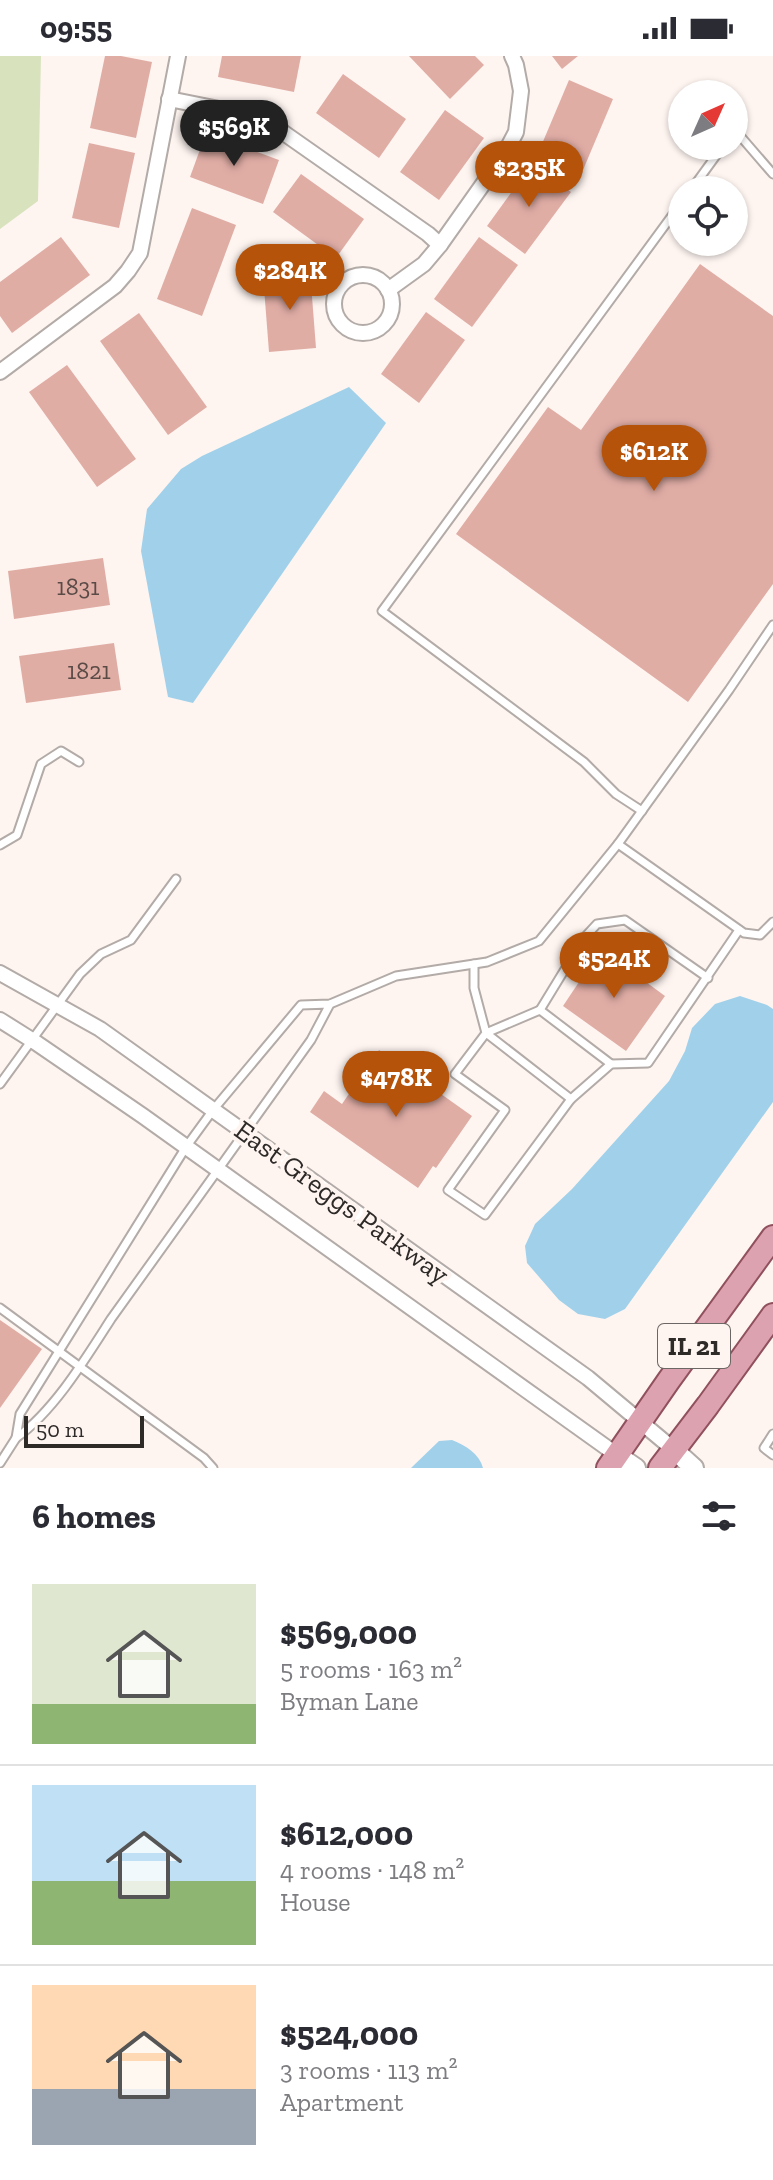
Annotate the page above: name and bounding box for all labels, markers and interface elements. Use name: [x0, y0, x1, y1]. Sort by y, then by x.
text: 09:55: [40, 10, 112, 46]
north arrow: [668, 80, 748, 160]
map controls: [668, 80, 748, 256]
pin: $569K: [178, 100, 290, 168]
text: $569K: [198, 110, 270, 142]
pin: $235K: [473, 141, 585, 209]
text: $235K: [493, 151, 565, 183]
button: locate: [668, 176, 748, 256]
pin: $284K: [234, 244, 346, 312]
text: $284K: [253, 254, 327, 286]
pin: $612K: [598, 425, 710, 493]
text: $612K: [620, 435, 688, 467]
house number: 1831: [56, 572, 100, 601]
house number: 1821: [67, 656, 111, 685]
pin: $524K: [558, 932, 670, 1000]
text: $524K: [578, 942, 650, 974]
pin: $478K: [340, 1051, 452, 1119]
text: $478K: [360, 1061, 432, 1093]
street label: East Greggs Parkway: [228, 1113, 456, 1291]
road number: IL 21: [658, 1324, 730, 1368]
scale bar: [24, 1412, 144, 1448]
text: 50 m: [36, 1416, 84, 1443]
icon: filters: [697, 1494, 741, 1538]
text: 6 homes: [32, 1496, 156, 1537]
text: $569,000: [280, 1612, 417, 1653]
icon: home: [96, 1616, 192, 1712]
text: 5 rooms · 163 m²: [280, 1653, 462, 1685]
text: Byman Lane: [280, 1685, 418, 1717]
text: $612,000: [280, 1813, 413, 1854]
icon: home: [96, 1817, 192, 1913]
text: 4 rooms · 148 m²: [280, 1854, 464, 1886]
text: House: [280, 1886, 351, 1918]
text: $524,000: [280, 2013, 418, 2054]
icon: home: [96, 2017, 192, 2113]
text: 3 rooms · 113 m²: [280, 2054, 458, 2086]
text: Apartment: [280, 2086, 403, 2118]

